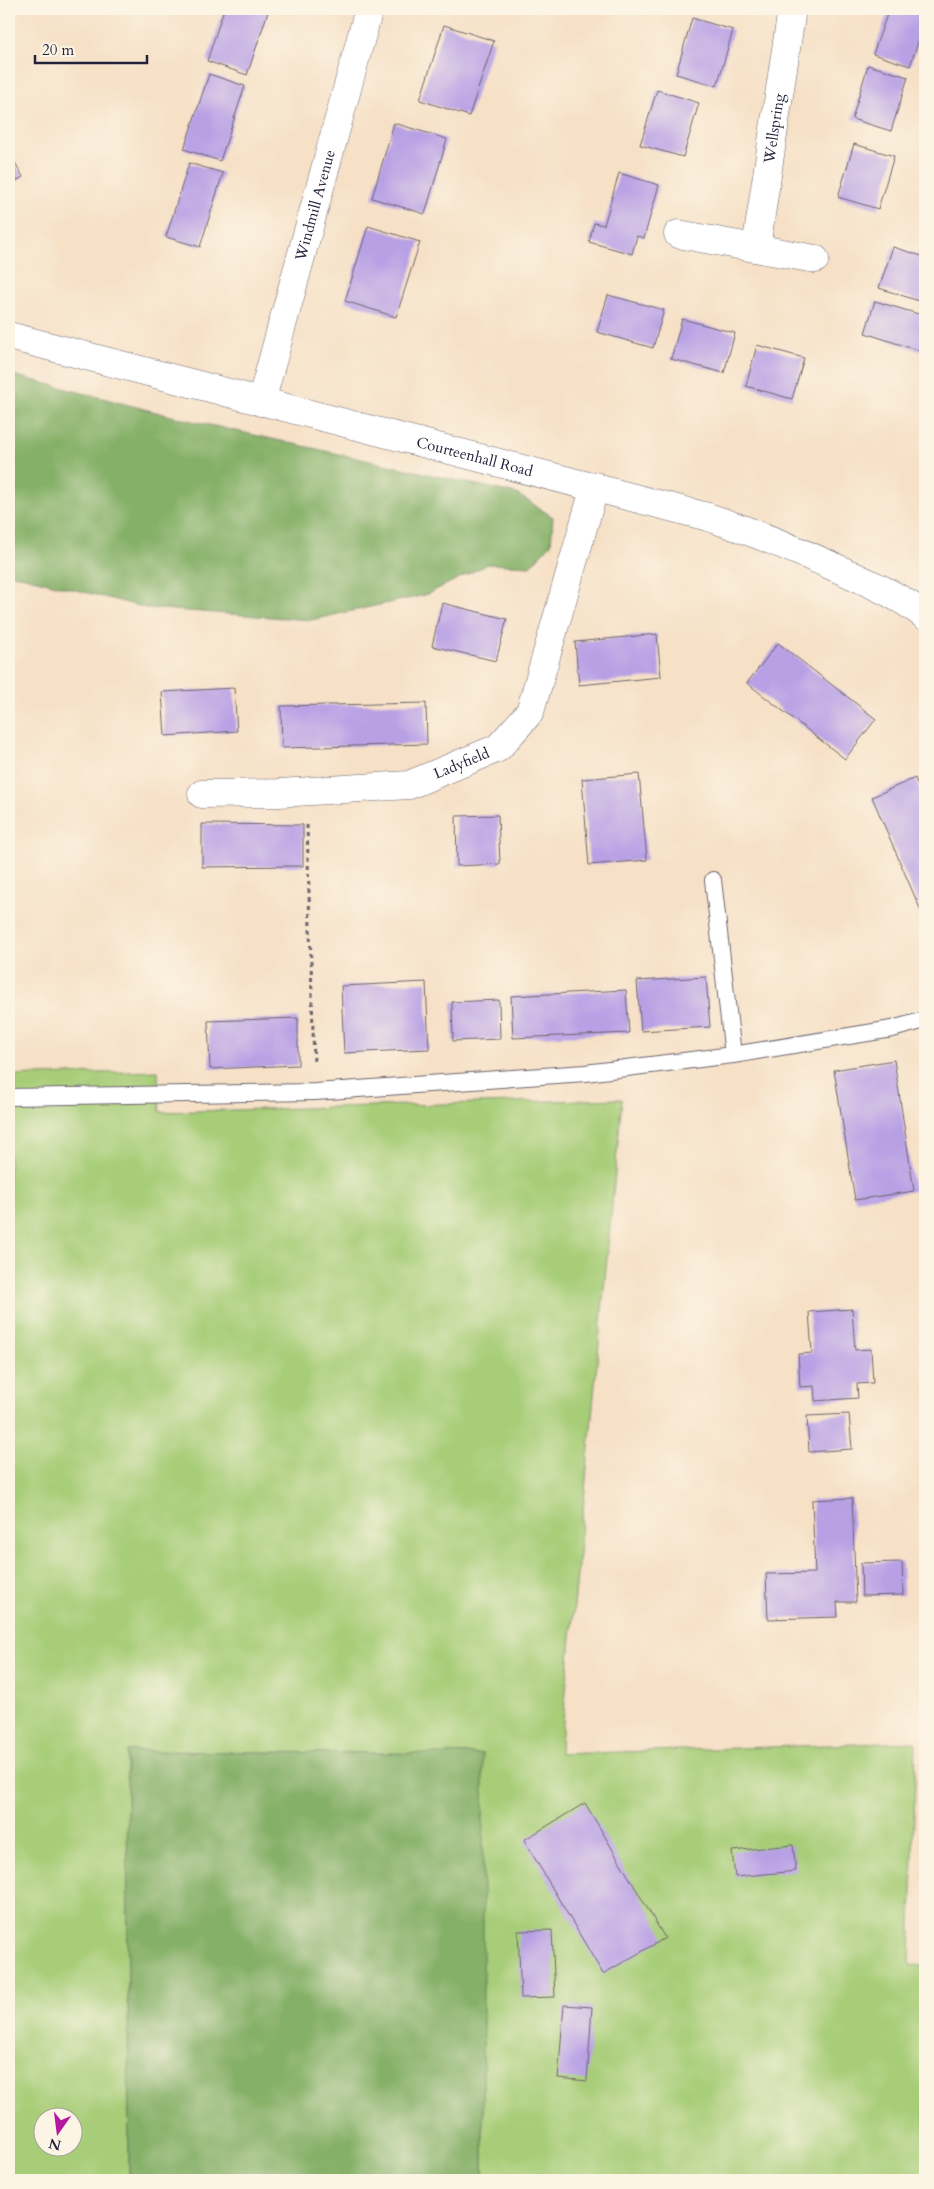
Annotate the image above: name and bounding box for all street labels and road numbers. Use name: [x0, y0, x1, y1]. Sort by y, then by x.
street label: Wellspring: [759, 91, 789, 166]
street label: Windmill Avenue: [290, 147, 340, 264]
street label: Courteenhall Road: [414, 432, 535, 481]
street label: Ladyfield: [431, 743, 492, 784]

